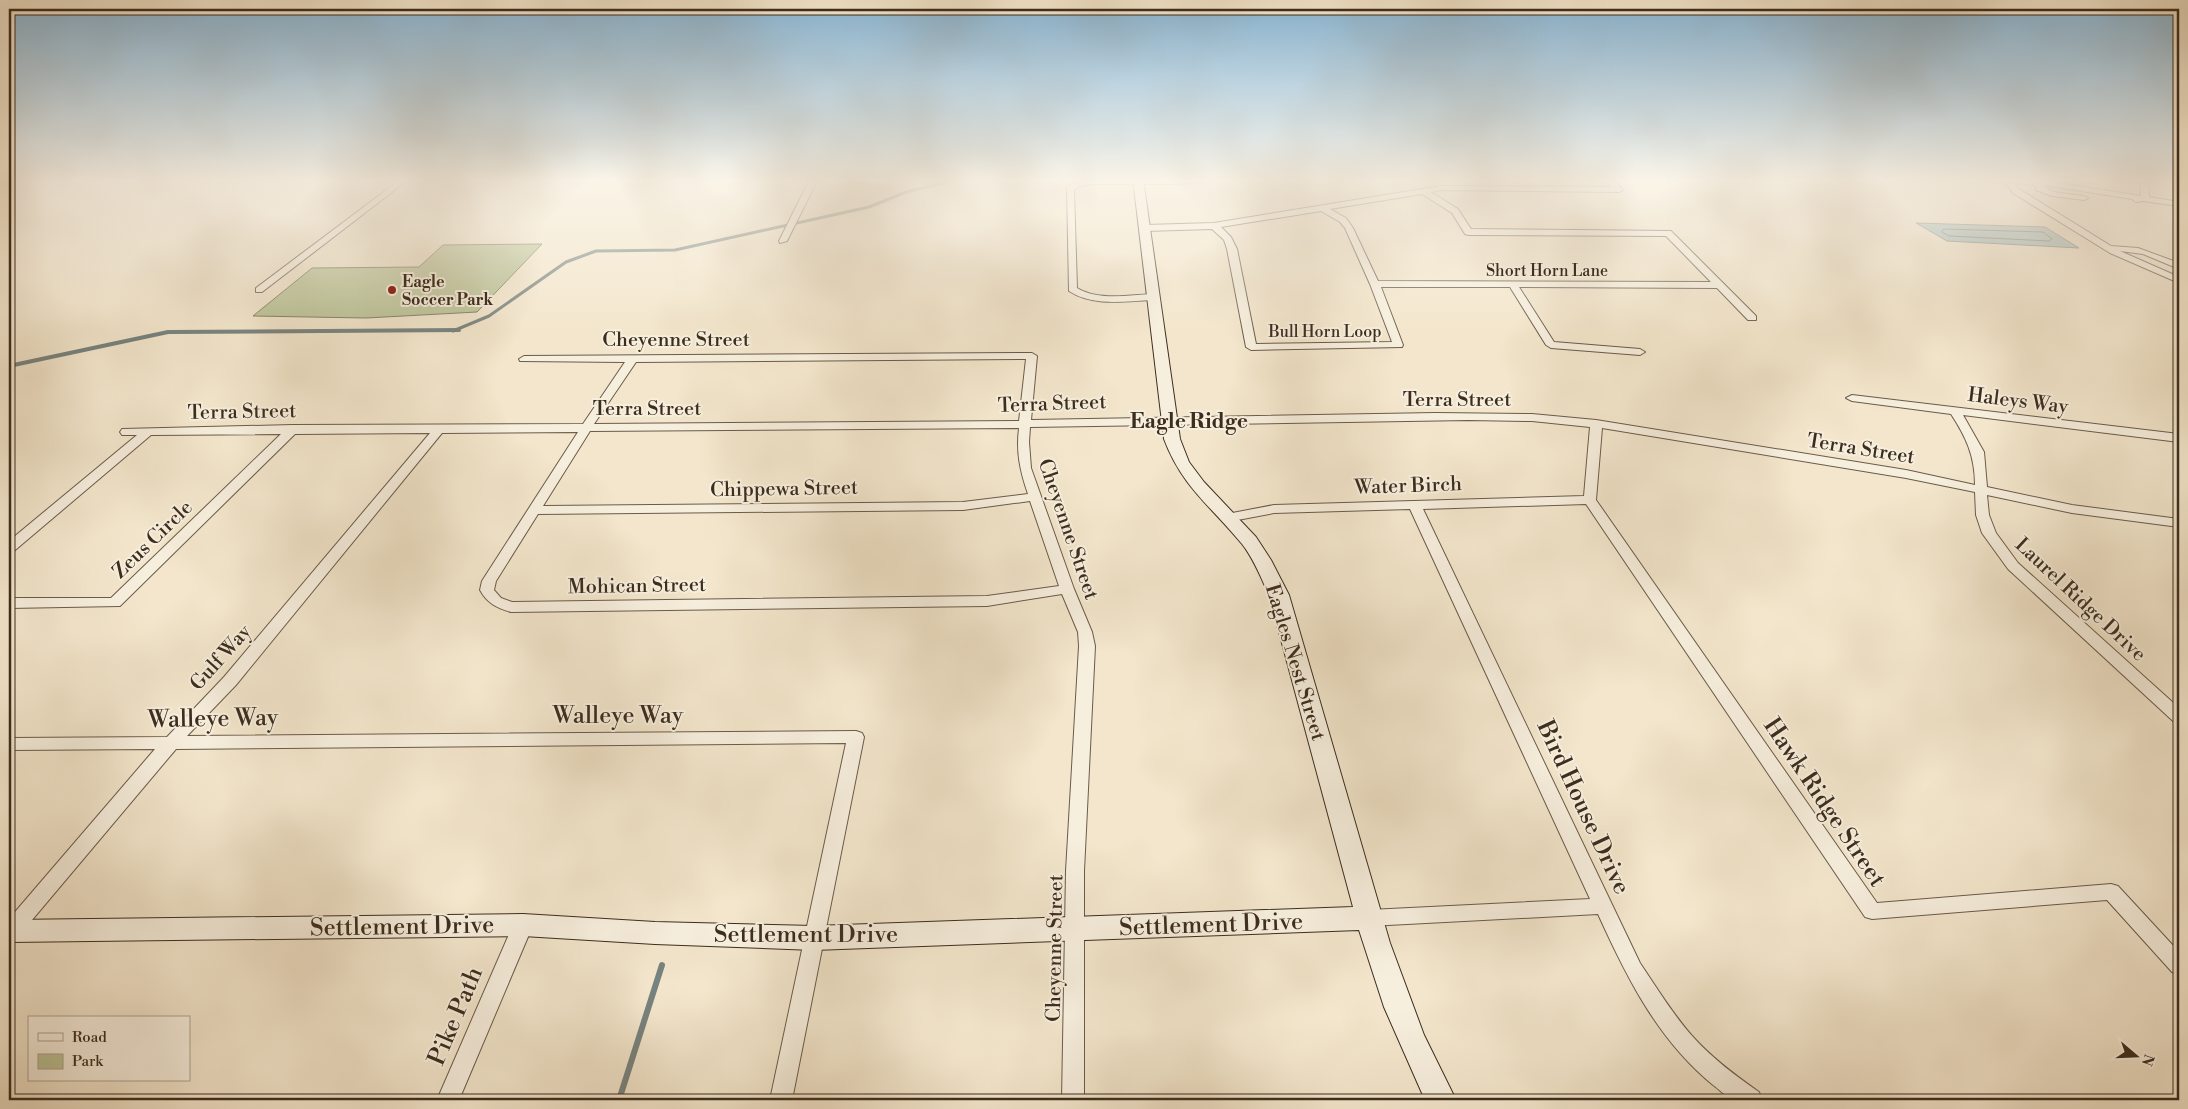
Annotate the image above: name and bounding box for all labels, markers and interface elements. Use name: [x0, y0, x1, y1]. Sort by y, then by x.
street label: Short Horn Lane: [1486, 261, 1608, 281]
place label: Eagle Soccer Park: [402, 272, 494, 310]
marker: Eagle Soccer Park: [386, 284, 398, 296]
street label: Bull Horn Loop: [1268, 322, 1381, 342]
street label: Cheyenne Street: [602, 328, 750, 353]
street label: Haleys Way: [1966, 383, 2070, 420]
street label: Terra Street: [1403, 388, 1511, 413]
street label: Terra Street: [997, 390, 1107, 419]
street label: Terra Street: [593, 397, 701, 422]
street label: Terra Street: [188, 399, 297, 426]
district label: Eagle Ridge: [1130, 409, 1248, 435]
street label: Terra Street: [1805, 429, 1916, 470]
street label: Cheyenne Street: [1032, 456, 1103, 603]
street label: Water Birch: [1353, 472, 1462, 501]
street label: Chippewa Street: [710, 476, 858, 503]
street label: Zeus Circle: [108, 496, 198, 585]
street label: Laurel Ridge Drive: [2009, 533, 2151, 667]
street label: Mohican Street: [568, 573, 706, 600]
street label: Eagles Nest Street: [1259, 581, 1330, 744]
street label: Gulf Way: [185, 620, 257, 696]
street label: Walleye Way: [552, 701, 684, 731]
street label: Walleye Way: [146, 703, 279, 735]
street label: Hawk Ridge Street: [1756, 712, 1892, 893]
street label: Bird House Drive: [1529, 715, 1637, 899]
street label: Cheyenne Street: [1042, 874, 1069, 1022]
street label: Settlement Drive: [1118, 907, 1304, 943]
street label: Settlement Drive: [310, 910, 494, 944]
street label: Settlement Drive: [714, 920, 898, 950]
street label: Pike Path: [422, 963, 490, 1070]
legend: [28, 1016, 190, 1082]
text: Road: [72, 1028, 107, 1047]
north arrow: [2110, 1032, 2160, 1082]
text: Park: [72, 1052, 104, 1071]
text: N: [2137, 1052, 2158, 1068]

